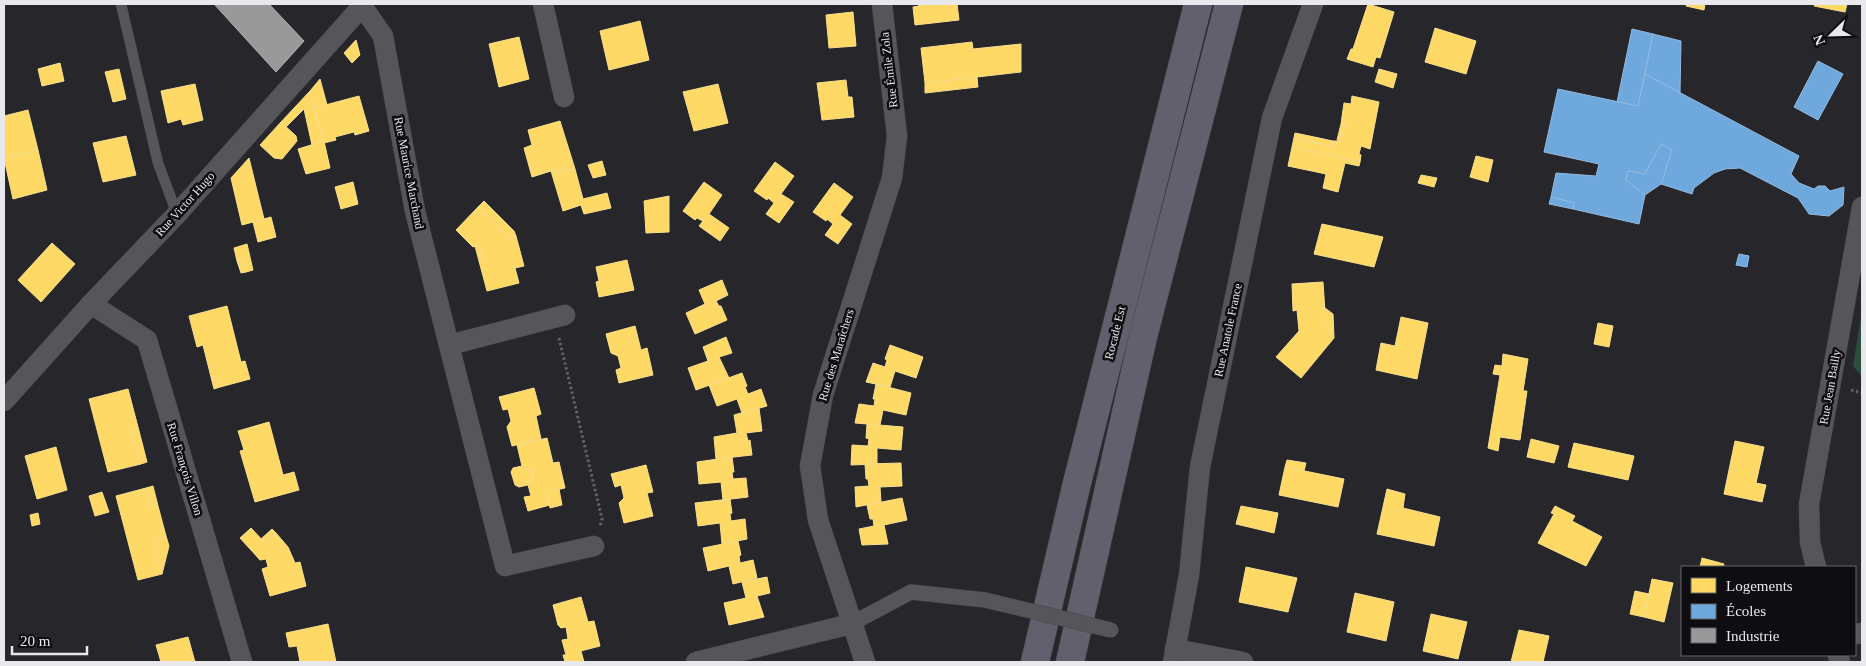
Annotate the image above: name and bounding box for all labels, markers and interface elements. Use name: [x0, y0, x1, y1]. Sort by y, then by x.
north arrow: [1806, 10, 1856, 60]
street label: Rue Émile Zola: [877, 31, 901, 109]
text: N: [1811, 32, 1828, 47]
street label: Rue Maurice Marchand: [391, 116, 427, 230]
street label: Rue Victor Hugo: [152, 169, 218, 239]
street label: Rue Anatole France: [1211, 282, 1245, 378]
street label: Rocade Est: [1102, 304, 1129, 361]
street label: Rue des Maraîchers: [815, 307, 857, 403]
street label: Rue Jean Bailly: [1817, 348, 1843, 426]
street label: Rue François Villon: [164, 421, 206, 517]
legend: [1681, 566, 1856, 656]
text: Logements: [1726, 578, 1793, 594]
text: Écoles: [1726, 603, 1766, 619]
scale bar: [12, 624, 88, 656]
text: Industrie: [1726, 628, 1780, 644]
text: 20 m: [20, 633, 51, 649]

